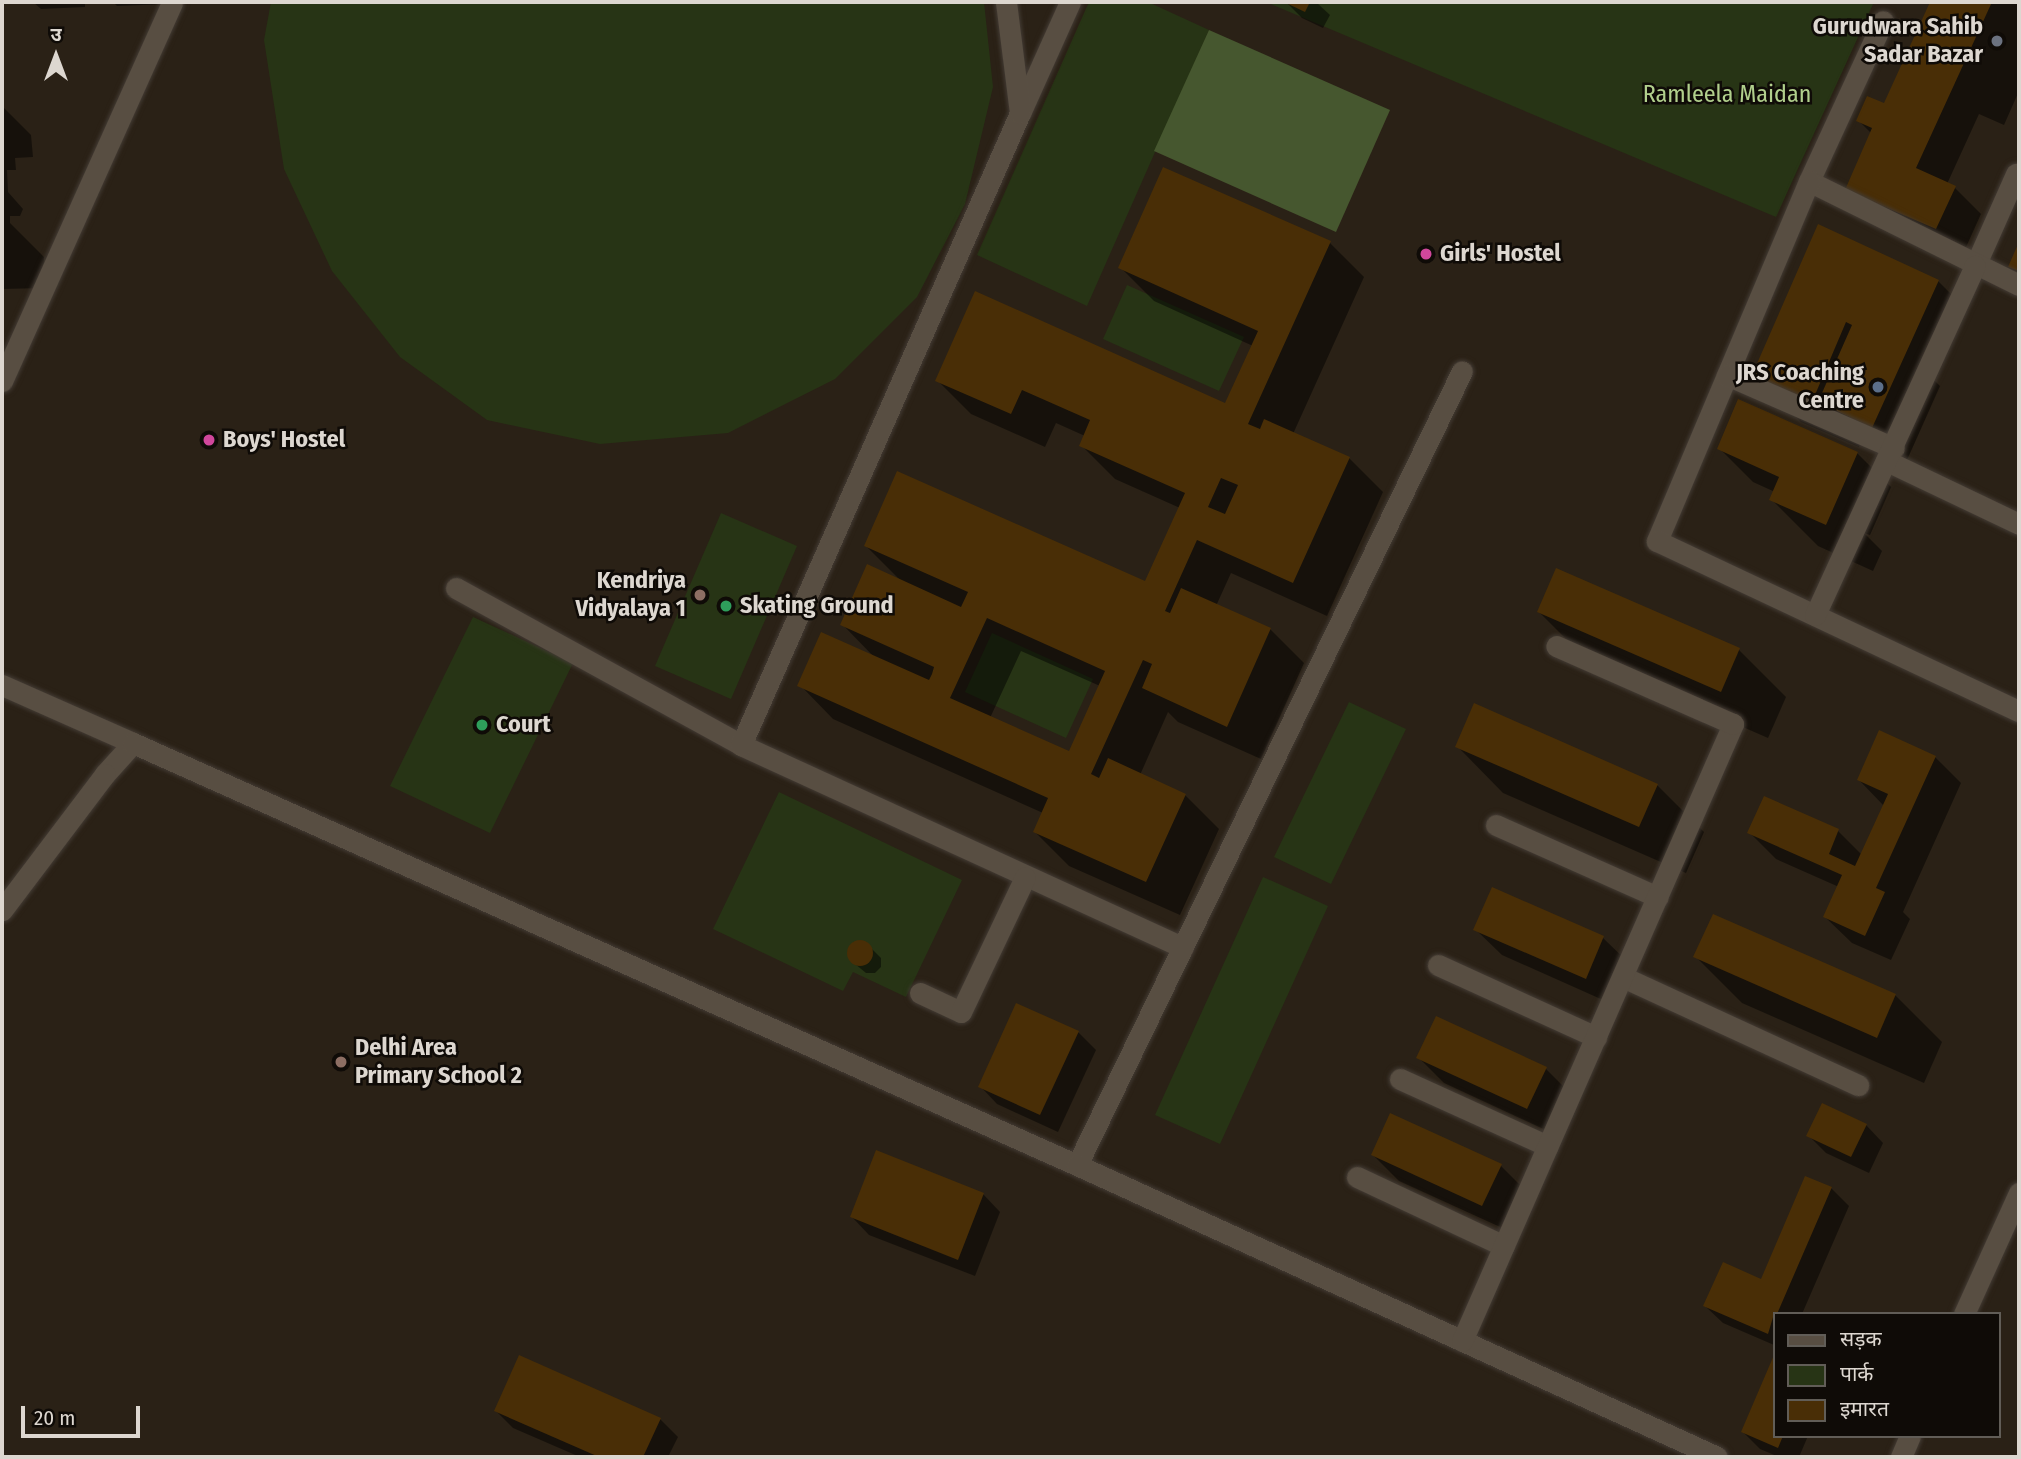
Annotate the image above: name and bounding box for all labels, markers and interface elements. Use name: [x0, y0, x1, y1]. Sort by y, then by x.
place label: Gurudwara Sahib Sadar Bazar: [1813, 13, 1983, 69]
north arrow: [21, 21, 91, 91]
text: उ: [50, 23, 62, 46]
marker: Gurudwara Sahib Sadar Bazar: [1989, 33, 2005, 49]
park label: Ramleela Maidan: [1643, 81, 1811, 109]
place label: Girls' Hostel: [1440, 240, 1561, 268]
marker: Girls' Hostel: [1418, 246, 1434, 262]
place label: JRS Coaching Centre: [1736, 359, 1864, 415]
marker: JRS Coaching Centre: [1870, 379, 1886, 395]
place label: Boys' Hostel: [223, 426, 345, 454]
marker: Boys' Hostel: [201, 432, 217, 448]
place label: Kendriya Vidyalaya 1: [575, 567, 686, 623]
marker: Kendriya Vidyalaya 1: [692, 587, 708, 603]
place label: Skating Ground: [740, 592, 894, 620]
marker: Skating Ground: [718, 598, 734, 614]
place label: Court: [496, 711, 551, 739]
marker: Court: [474, 717, 490, 733]
place label: Delhi Area Primary School 2: [355, 1034, 522, 1090]
marker: Delhi Area Primary School 2: [333, 1054, 349, 1070]
legend: [1772, 1312, 2000, 1438]
text: सड़क: [1840, 1326, 1882, 1352]
text: पार्क: [1840, 1361, 1874, 1387]
scale bar: [24, 1392, 144, 1436]
text: इमारत: [1840, 1396, 1889, 1422]
text: 20 m: [34, 1405, 75, 1431]

